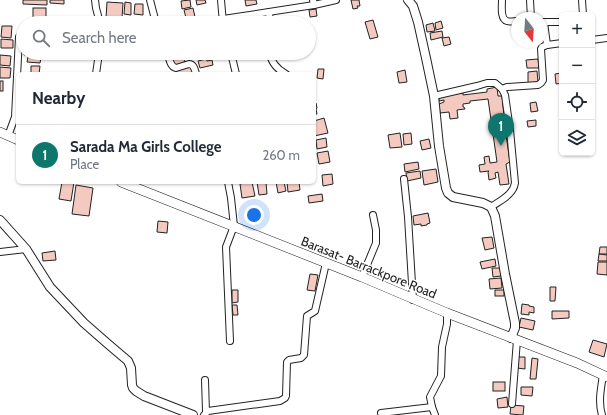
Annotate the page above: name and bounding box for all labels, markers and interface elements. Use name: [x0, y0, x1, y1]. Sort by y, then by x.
north arrow: [511, 12, 547, 48]
map controls: [559, 12, 595, 156]
button: +: [559, 12, 595, 48]
search box: [16, 16, 316, 60]
icon: search: [30, 27, 52, 49]
text: Search here: [62, 29, 137, 47]
button: −: [559, 48, 595, 84]
button: locate: [559, 84, 595, 120]
text: Nearby: [32, 88, 85, 108]
pin: 1: [488, 113, 514, 146]
button: layers: [559, 120, 595, 156]
text: Sarada Ma Girls College: [70, 138, 221, 156]
text: 1: [43, 147, 47, 163]
text: 260 m: [262, 147, 300, 163]
text: Place: [70, 156, 99, 172]
your location: [244, 205, 264, 225]
street label: Barasat- Barrackpore Road: [299, 232, 439, 302]

